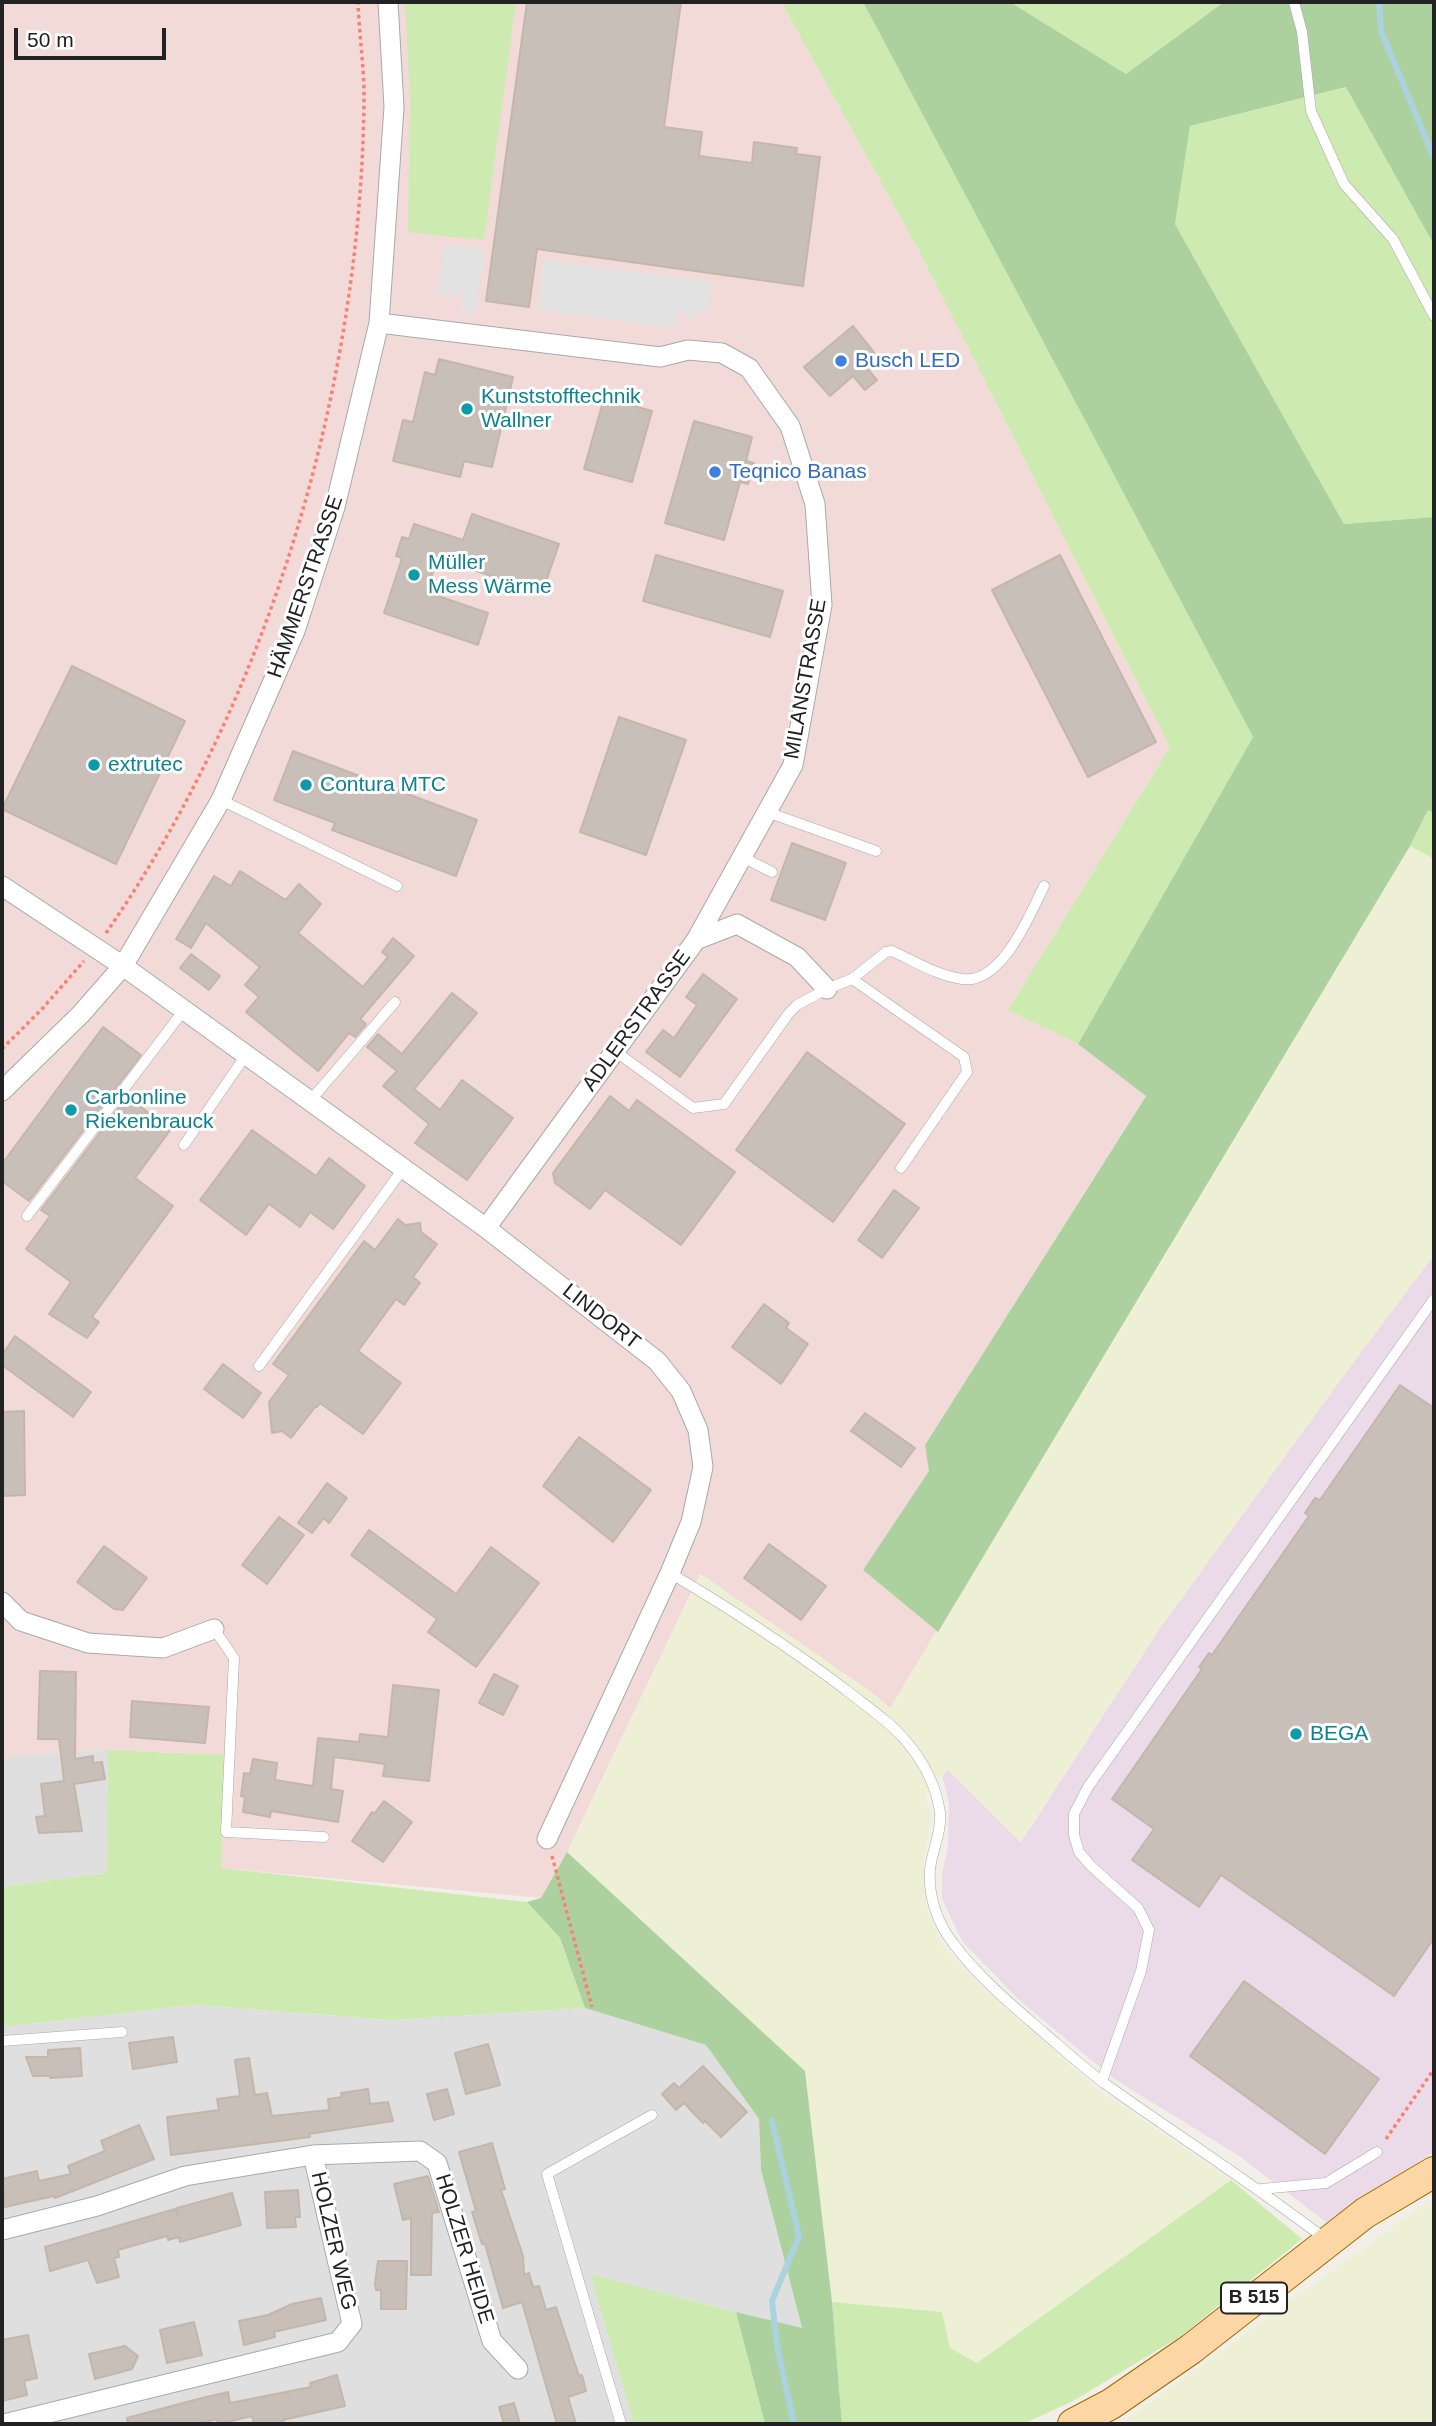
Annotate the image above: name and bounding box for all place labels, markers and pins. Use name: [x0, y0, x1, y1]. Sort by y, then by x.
place label: Busch LED: [855, 348, 960, 374]
marker: Busch LED: [833, 353, 849, 369]
place label: Kunststofftechnik Wallner: [481, 384, 641, 434]
marker: Kunststofftechnik Wallner: [459, 401, 475, 417]
place label: Teqnico Banas: [729, 459, 867, 485]
marker: Teqnico Banas: [707, 464, 723, 480]
place label: Müller Mess Wärme: [428, 550, 552, 600]
marker: Müller Mess Wärme: [406, 567, 422, 583]
place label: extrutec: [108, 752, 183, 778]
marker: extrutec: [86, 757, 102, 773]
place label: Contura MTC: [320, 772, 446, 798]
marker: Contura MTC: [298, 777, 314, 793]
place label: Carbonline Riekenbrauck: [85, 1085, 213, 1135]
marker: Carbonline Riekenbrauck: [63, 1102, 79, 1118]
place label: BEGA: [1310, 1721, 1368, 1747]
marker: BEGA: [1288, 1726, 1304, 1742]

